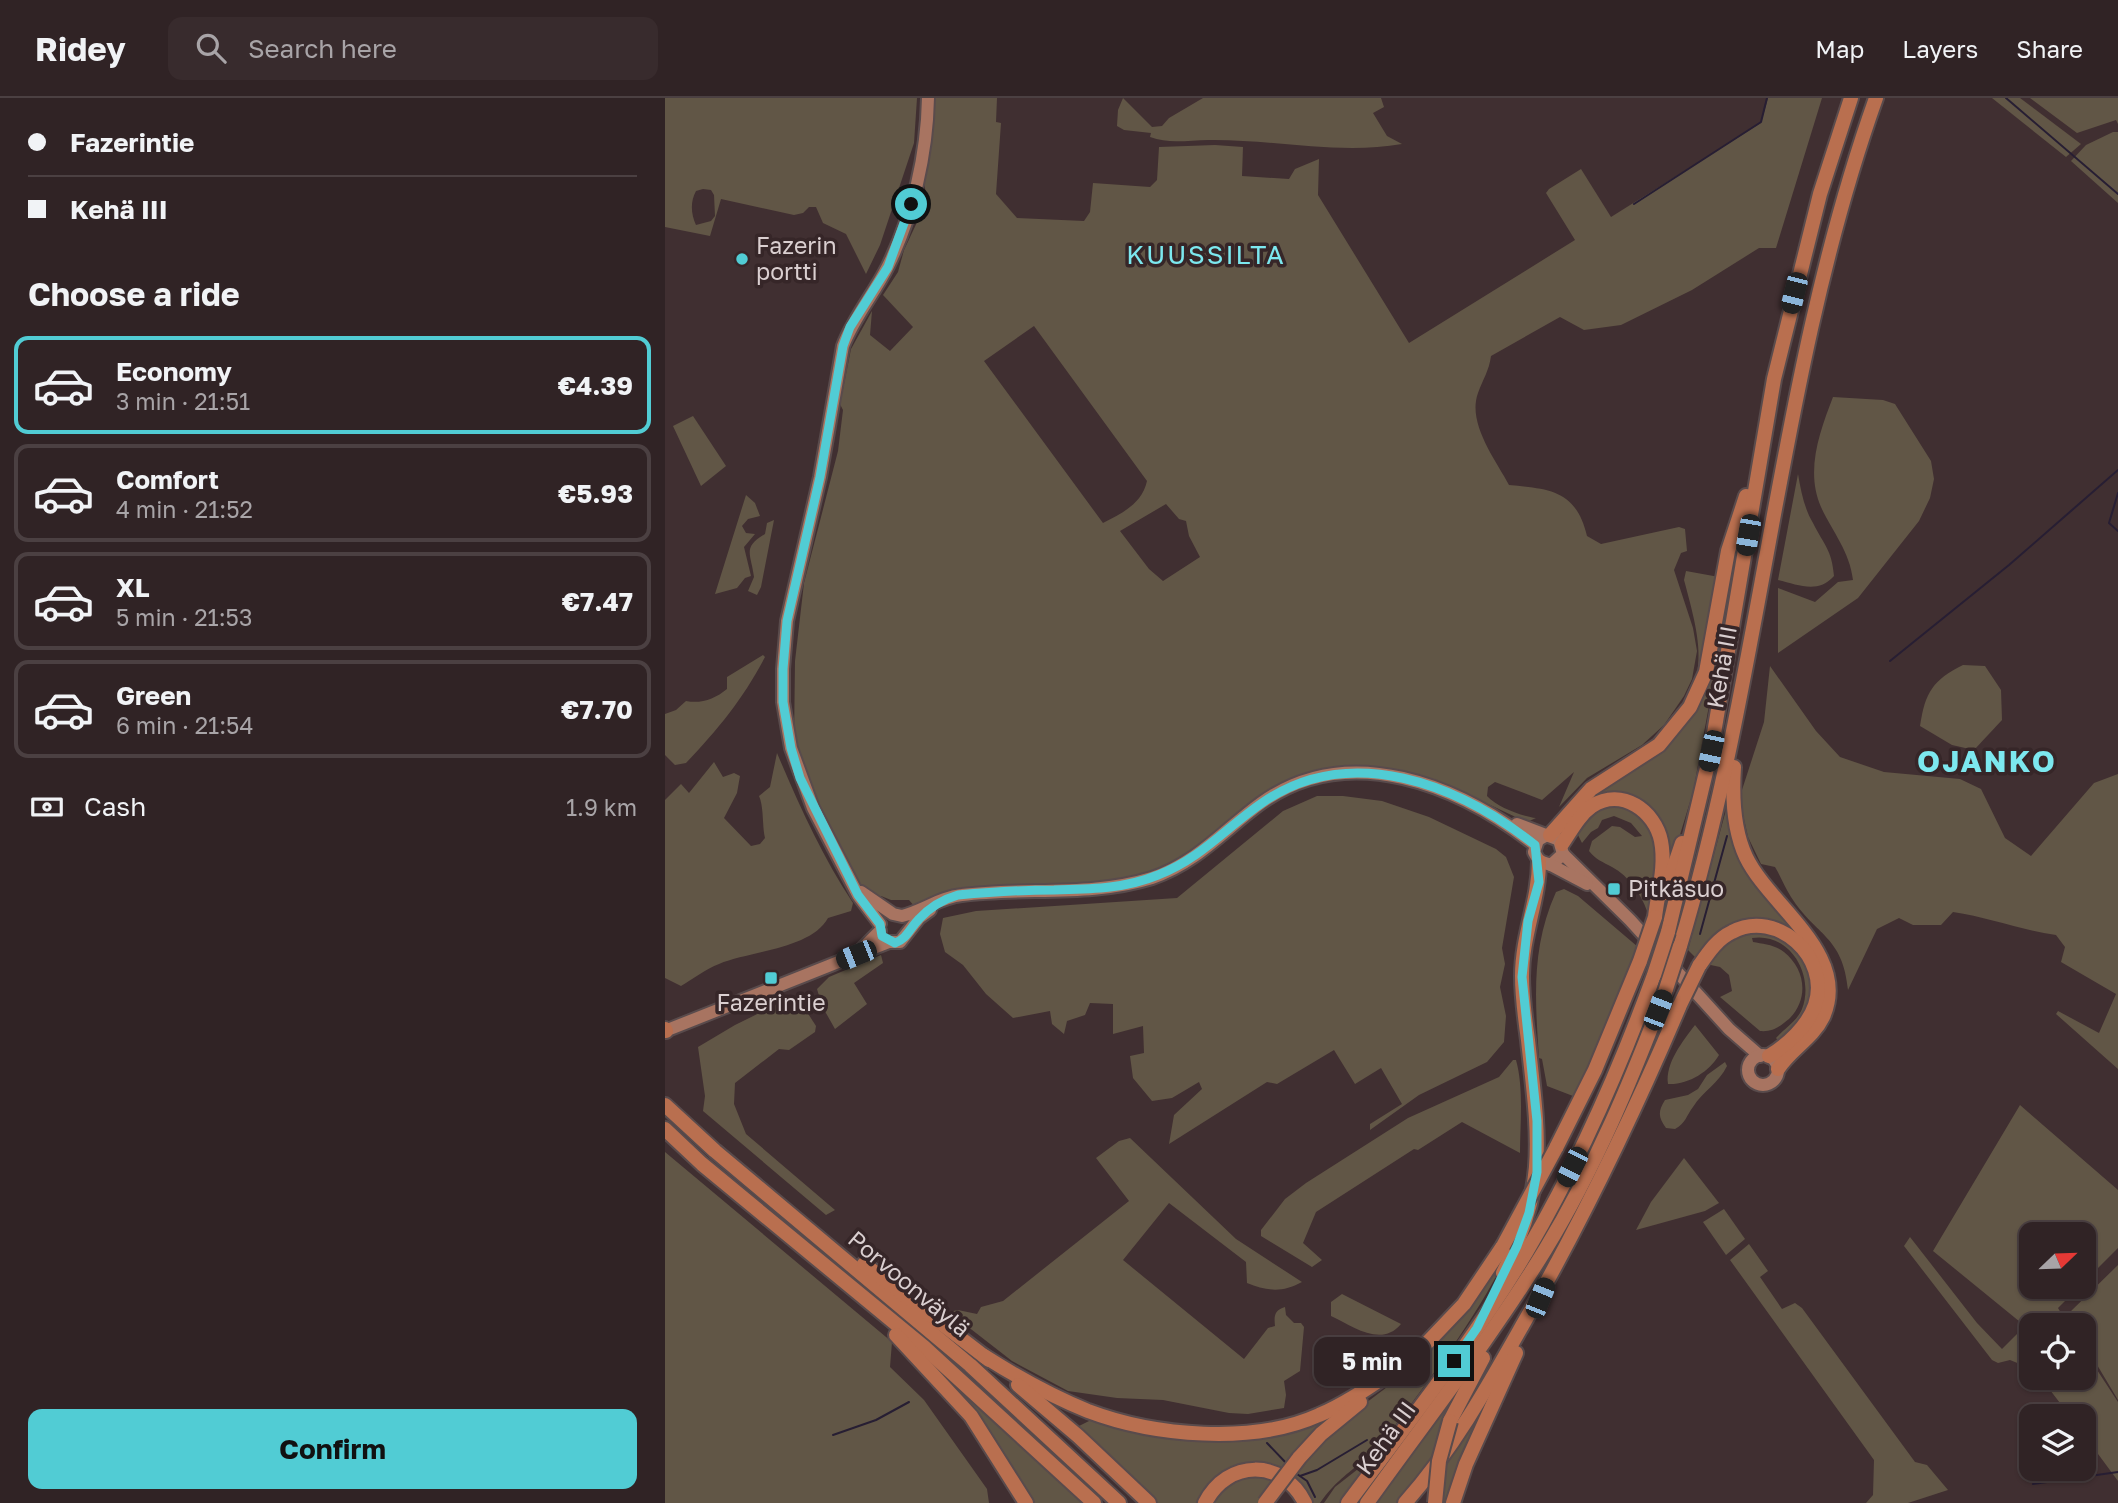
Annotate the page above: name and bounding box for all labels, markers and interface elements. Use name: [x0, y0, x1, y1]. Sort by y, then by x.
search box: [168, 17, 658, 80]
text: Ridey: [35, 29, 126, 68]
icon: search: [192, 29, 230, 67]
text: Search here: [248, 33, 397, 64]
text: Map: [1815, 34, 1864, 63]
text: Layers: [1902, 34, 1978, 63]
text: Share: [2016, 34, 2083, 63]
text: Fazerintie: [70, 127, 194, 158]
route start: [895, 188, 927, 220]
text: Kehä III: [70, 194, 168, 225]
place label: Fazerin portti: [756, 231, 837, 285]
district label: KUUSSILTA: [1126, 239, 1286, 270]
marker: Fazerin portti: [734, 251, 750, 267]
car: [1779, 270, 1810, 316]
text: Choose a ride: [28, 275, 240, 313]
icon: car: [32, 354, 95, 417]
text: Economy: [116, 356, 232, 387]
text: €4.39: [558, 370, 633, 401]
text: 3 min · 21:51: [116, 387, 250, 415]
icon: car: [32, 462, 95, 525]
text: Comfort: [116, 464, 219, 495]
text: €5.93: [558, 478, 633, 509]
text: 4 min · 21:52: [116, 495, 253, 523]
car: [1735, 512, 1762, 558]
icon: car: [32, 570, 95, 633]
text: XL: [116, 572, 150, 603]
text: €7.47: [562, 586, 633, 617]
text: 5 min · 21:53: [116, 603, 252, 631]
street label: Kehä III: [1700, 623, 1742, 710]
icon: car: [32, 678, 95, 741]
text: Green: [116, 680, 191, 711]
text: €7.70: [561, 694, 633, 725]
text: 6 min · 21:54: [116, 711, 254, 739]
car: [1697, 728, 1726, 774]
district label: OJANKO: [1917, 743, 2057, 779]
icon: cash: [28, 788, 66, 826]
text: Cash: [84, 791, 146, 822]
text: 1.9 km: [566, 793, 637, 821]
place label: Pitkäsuo: [1628, 874, 1724, 902]
marker: Pitkäsuo: [1606, 881, 1622, 897]
car: [833, 937, 880, 973]
marker: Fazerintie: [763, 970, 779, 986]
car: [1641, 987, 1676, 1033]
place label: Fazerintie: [716, 988, 826, 1016]
car: [1554, 1144, 1591, 1190]
north arrow: [2019, 1222, 2097, 1298]
map controls: [2019, 1222, 2096, 1481]
street label: Porvoonväylä: [843, 1224, 976, 1342]
car: [1523, 1275, 1558, 1321]
button: locate: [2019, 1313, 2096, 1390]
callout: 5 min: [1314, 1336, 1429, 1386]
route end: [1438, 1345, 1470, 1377]
text: 5 min: [1342, 1347, 1402, 1375]
street label: Kehä III: [1349, 1395, 1421, 1479]
button: layers: [2019, 1404, 2096, 1481]
button: Confirm: [28, 1409, 637, 1489]

